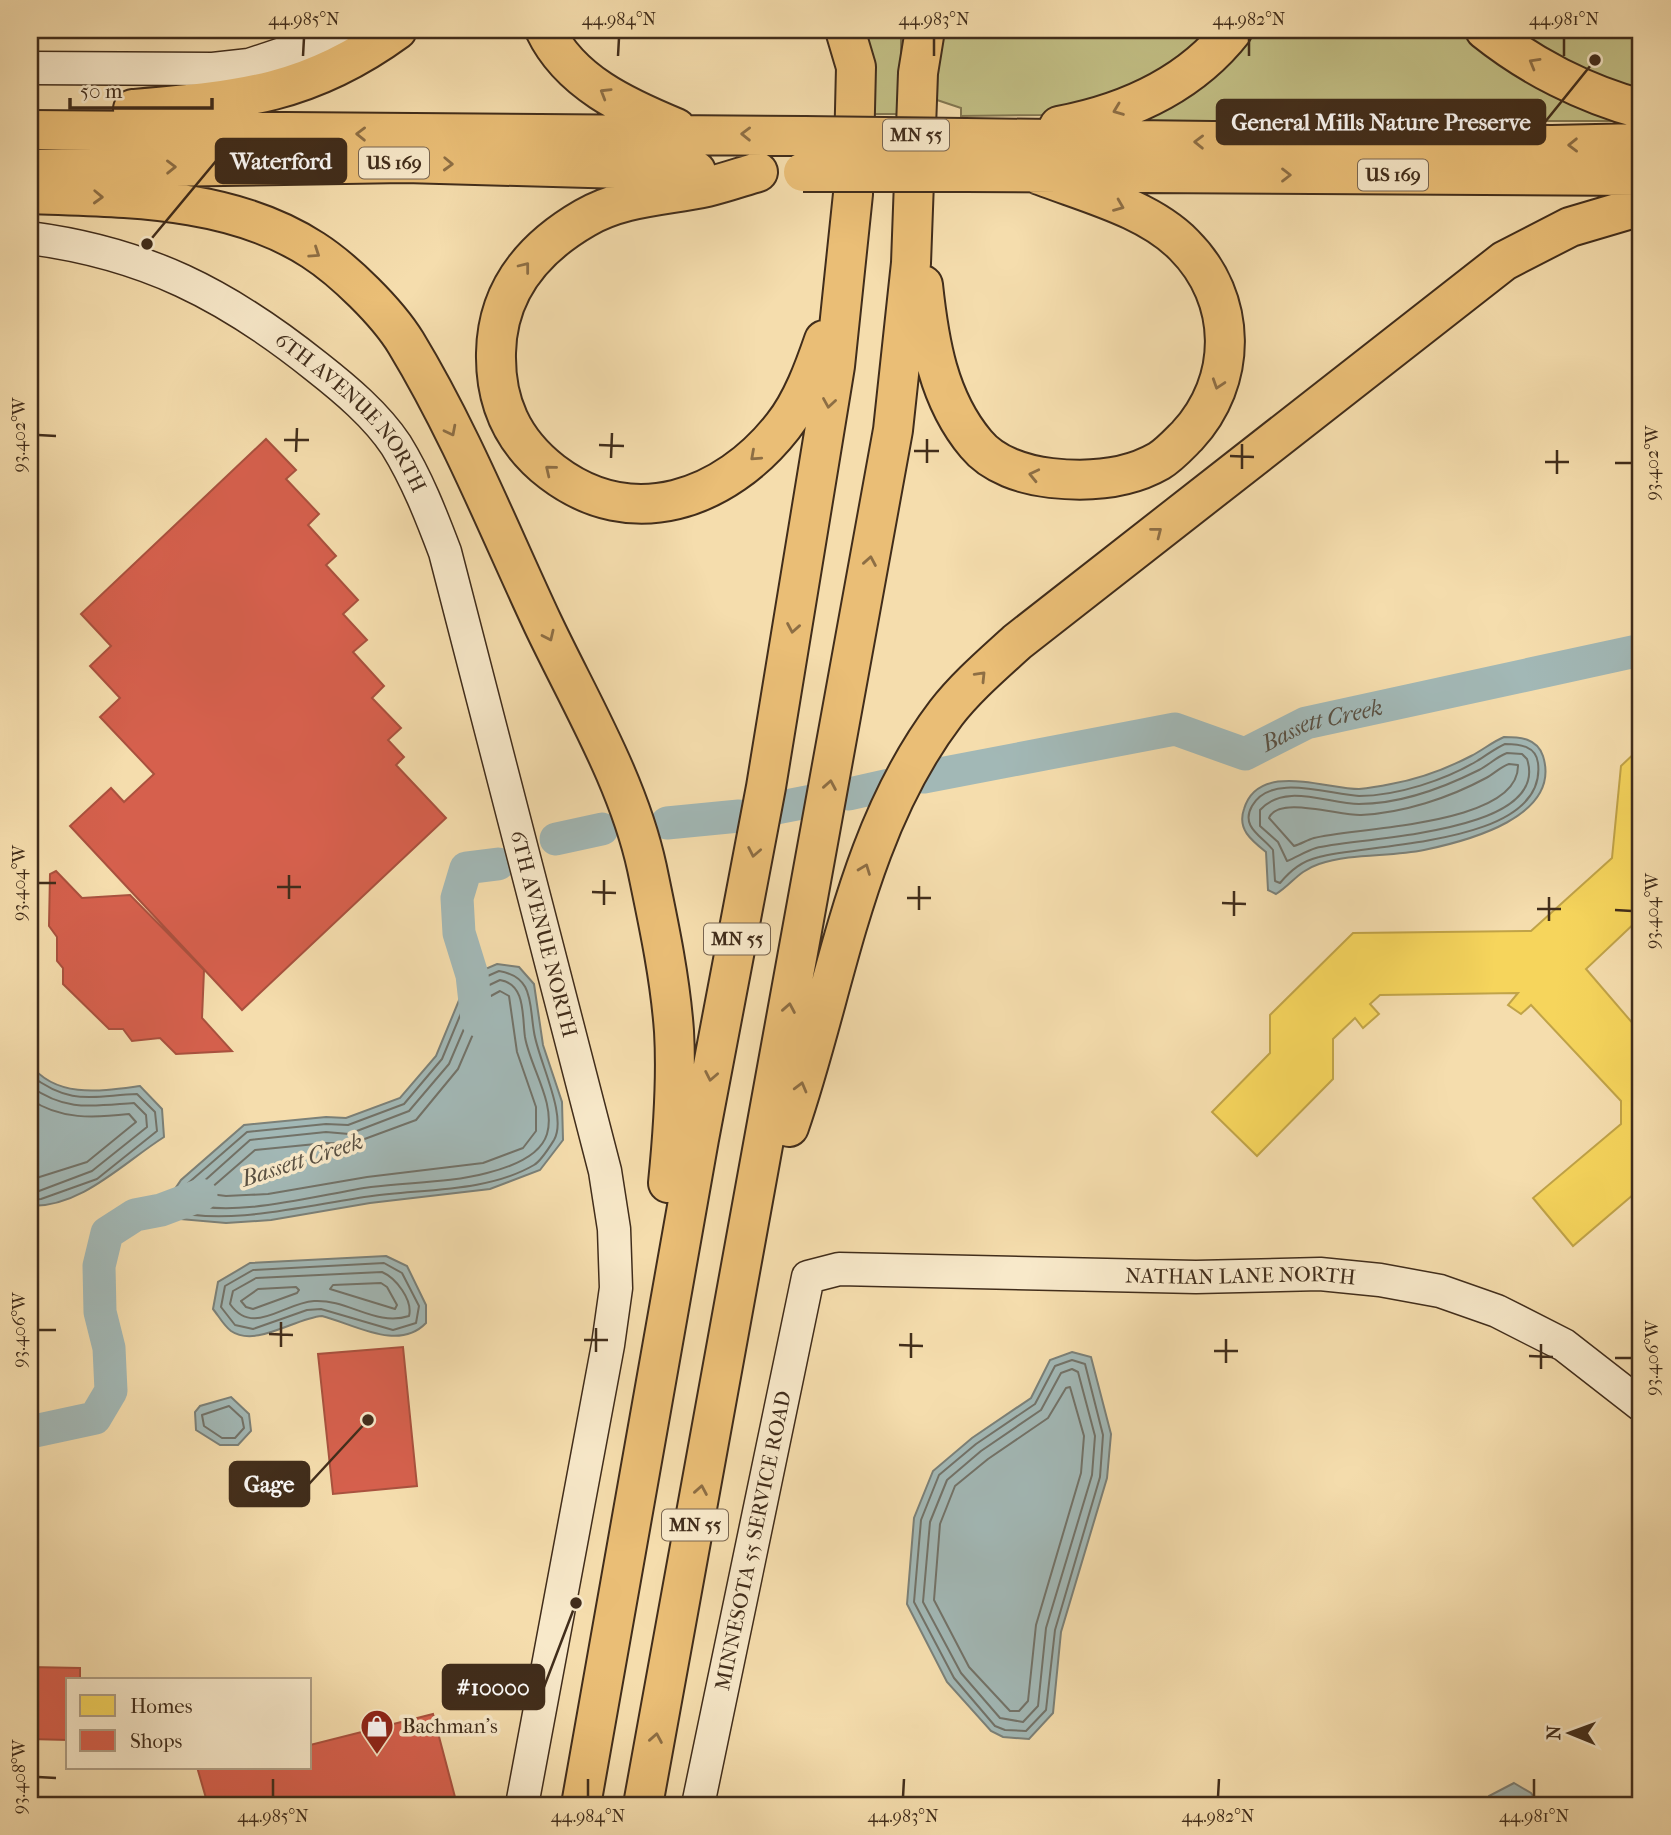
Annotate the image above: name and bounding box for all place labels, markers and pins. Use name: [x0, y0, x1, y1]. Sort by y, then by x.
callout: General Mills Nature Preserve: [1217, 100, 1545, 144]
callout: Waterford: [216, 139, 346, 183]
callout: Gage: [230, 1462, 309, 1506]
callout: #10000: [443, 1665, 544, 1709]
shop icon: Bachman's: [358, 1707, 396, 1756]
place label: Bachman's: [402, 1714, 498, 1738]

